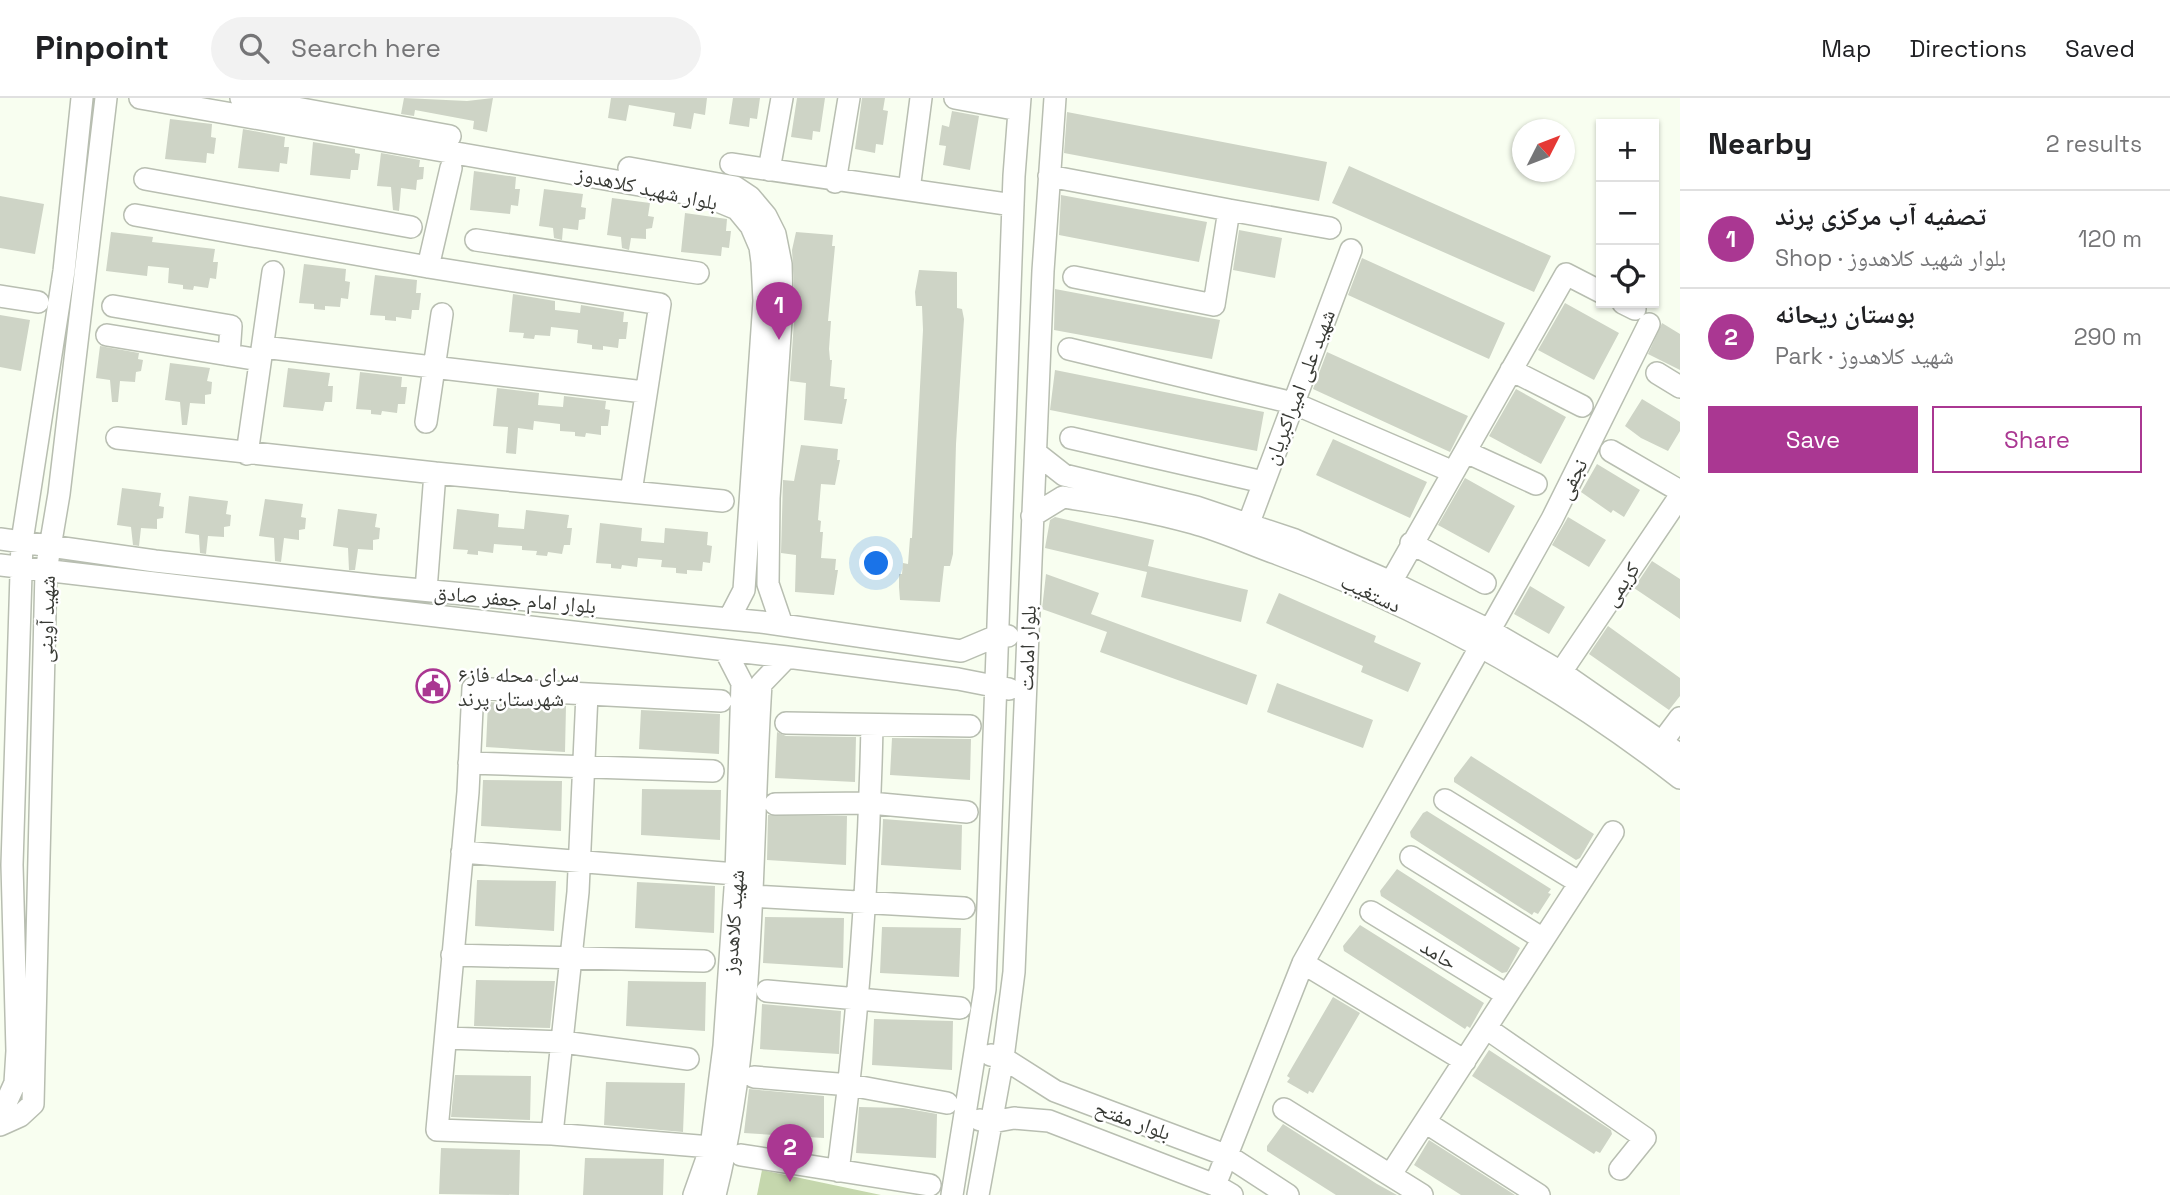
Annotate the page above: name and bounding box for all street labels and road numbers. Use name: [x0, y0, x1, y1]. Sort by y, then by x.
street label: بلوار شهید کلاهدوز: [573, 160, 720, 216]
street label: شهید علی امیراکبریان: [1257, 306, 1341, 468]
street label: نجفی: [1551, 454, 1593, 504]
street label: کریمی: [1597, 557, 1646, 611]
street label: دستغیب: [1337, 567, 1405, 619]
street label: شهید آوینی: [31, 575, 61, 663]
street label: بلوار امام جعفر صادق: [433, 578, 597, 621]
street label: بلوار امامت: [1012, 605, 1042, 691]
street label: شهید کلاهدوز: [716, 869, 750, 976]
street label: حامد: [1416, 933, 1462, 975]
street label: بلوار مفتح: [1091, 1094, 1175, 1146]

